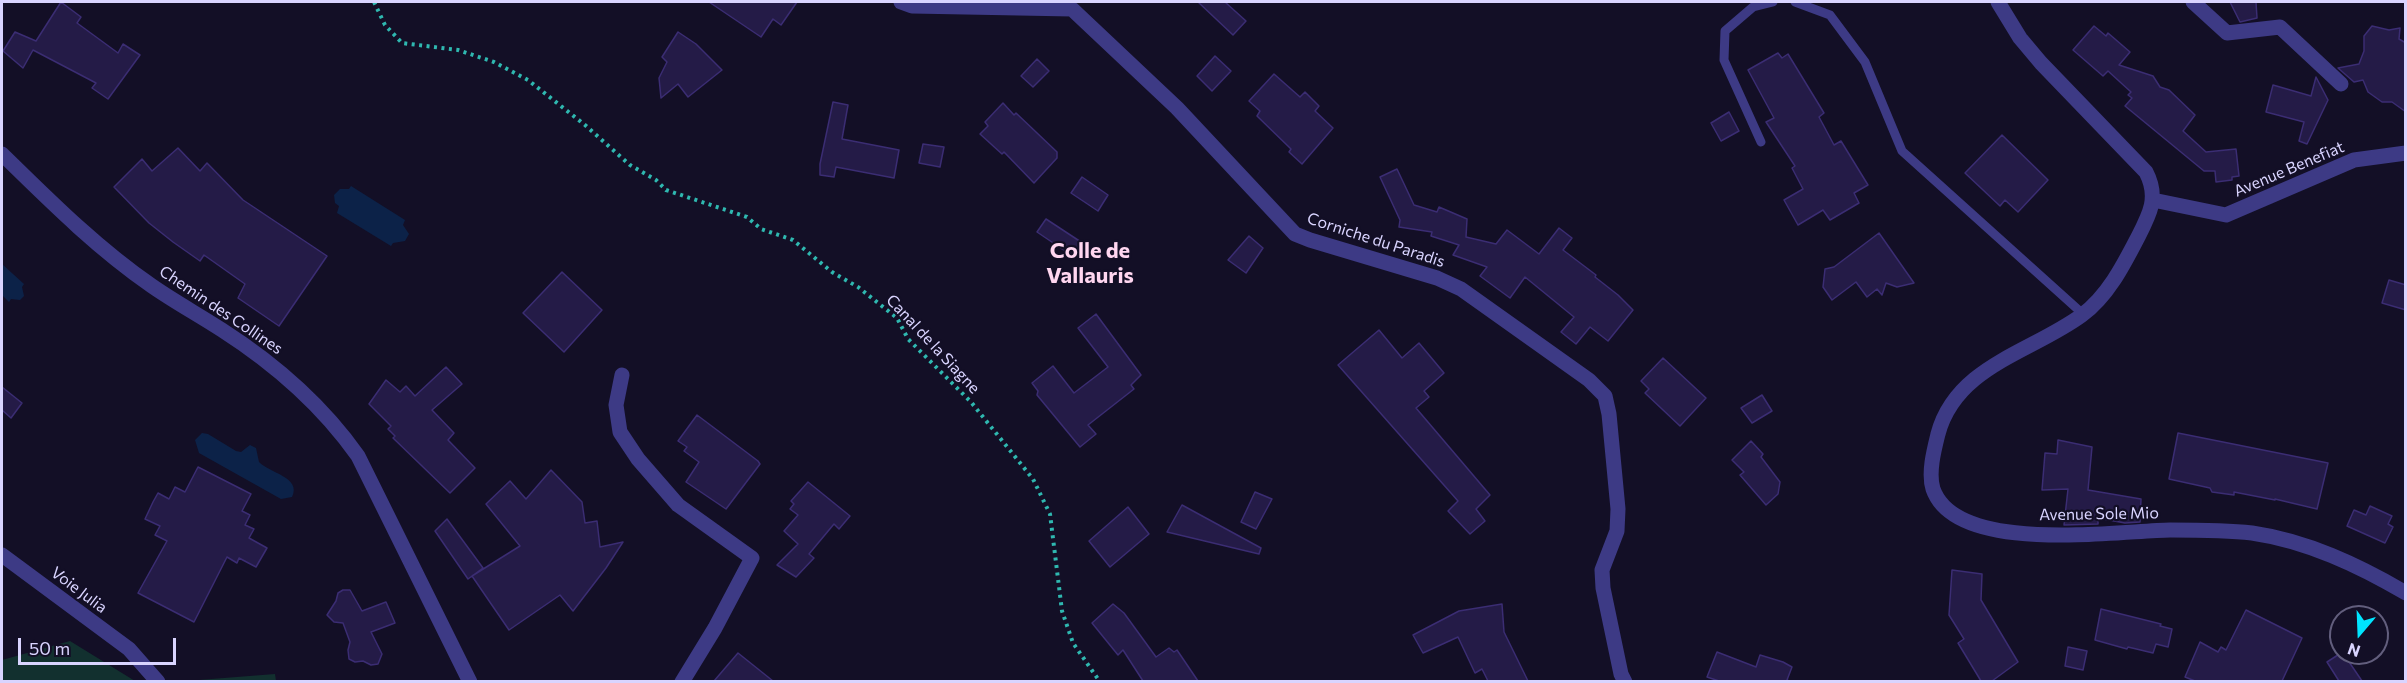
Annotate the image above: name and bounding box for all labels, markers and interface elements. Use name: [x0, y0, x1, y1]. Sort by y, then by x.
street label: Avenue Benefiat: [2231, 137, 2347, 201]
street label: Corniche du Paradis: [1305, 209, 1447, 271]
district label: Colle de Vallauris: [1046, 238, 1134, 290]
street label: Chemin des Collines: [156, 262, 286, 358]
street label: Canal de la Siagne: [882, 291, 984, 397]
street label: Avenue Sole Mio: [2039, 503, 2159, 525]
street label: Voie Julia: [47, 563, 111, 617]
north arrow: [2329, 605, 2389, 665]
scale bar: [21, 626, 178, 664]
text: 50 m: [29, 637, 70, 659]
text: N: [2345, 640, 2362, 662]

